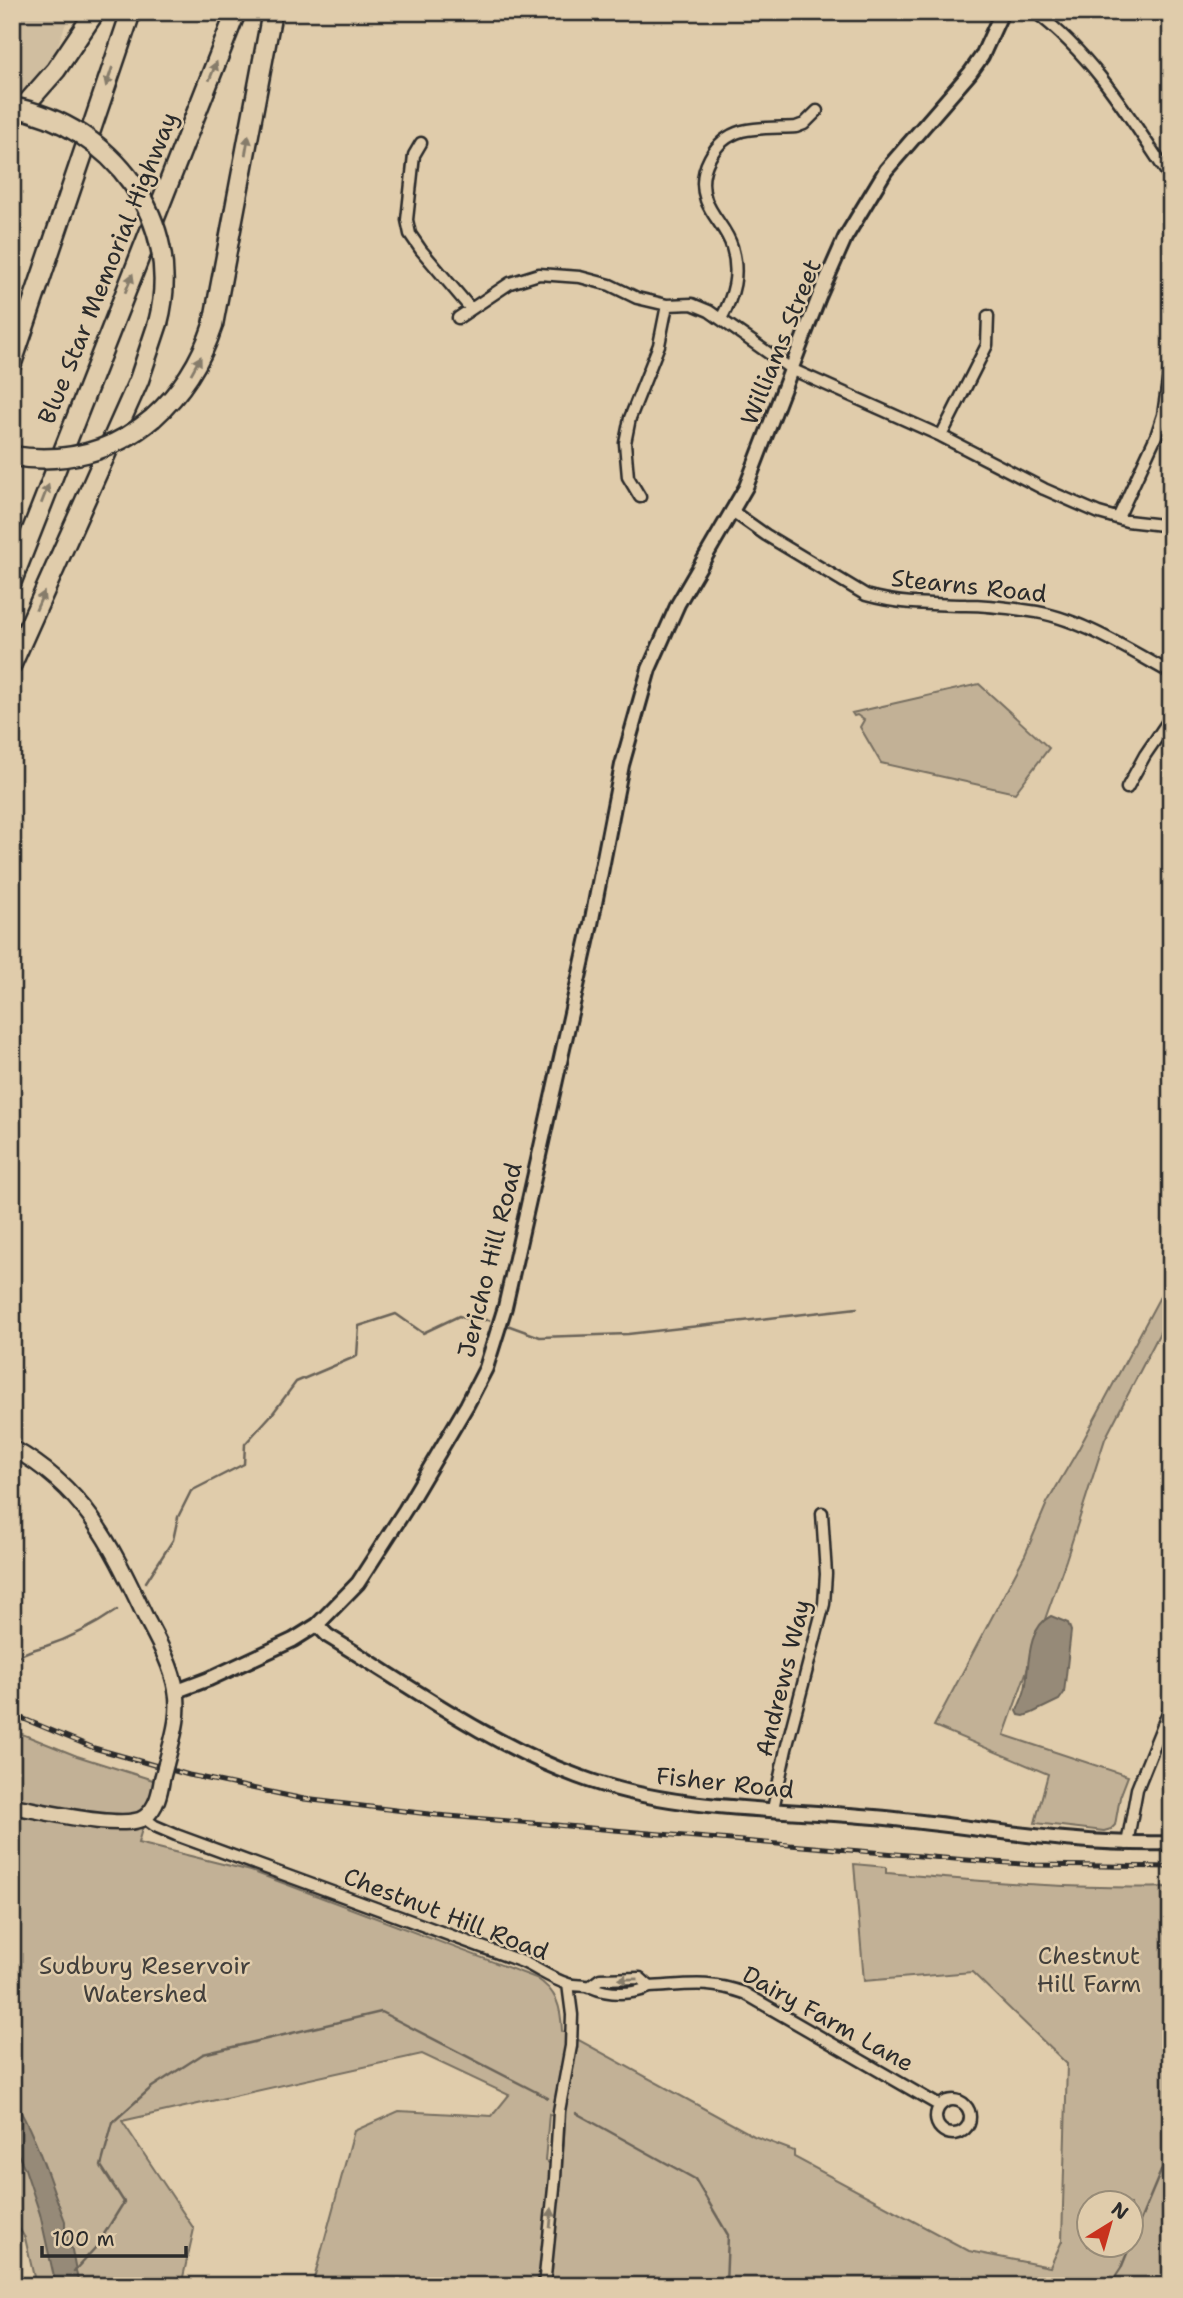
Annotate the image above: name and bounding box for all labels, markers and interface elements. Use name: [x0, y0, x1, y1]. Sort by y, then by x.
one-way arrow: [207, 61, 218, 82]
one-way arrow: [103, 66, 114, 87]
street label: Blue Star Memorial Highway: [31, 107, 185, 429]
one-way arrow: [242, 134, 253, 156]
street label: Williams Street: [733, 254, 829, 430]
one-way arrow: [123, 272, 134, 293]
one-way arrow: [190, 356, 202, 375]
one-way arrow: [39, 484, 50, 505]
street label: Stearns Road: [890, 562, 1048, 610]
one-way arrow: [35, 591, 46, 612]
street label: Jericho Hill Road: [450, 1159, 530, 1361]
street label: Andrews Way: [748, 1596, 818, 1760]
street label: Fisher Road: [654, 1760, 796, 1806]
street label: Chestnut Hill Road: [339, 1860, 553, 1968]
park label: Chestnut Hill Farm: [1037, 1940, 1141, 2000]
park label: Sudbury Reservoir Watershed: [39, 1950, 251, 2010]
street label: Dairy Farm Lane: [737, 1959, 919, 2079]
one-way arrow: [616, 1973, 638, 1984]
north arrow: [1074, 2190, 1144, 2260]
text: N: [1106, 2196, 1133, 2225]
one-way arrow: [546, 2207, 557, 2229]
scale bar: [42, 2214, 186, 2258]
text: 100 m: [52, 2225, 115, 2253]

